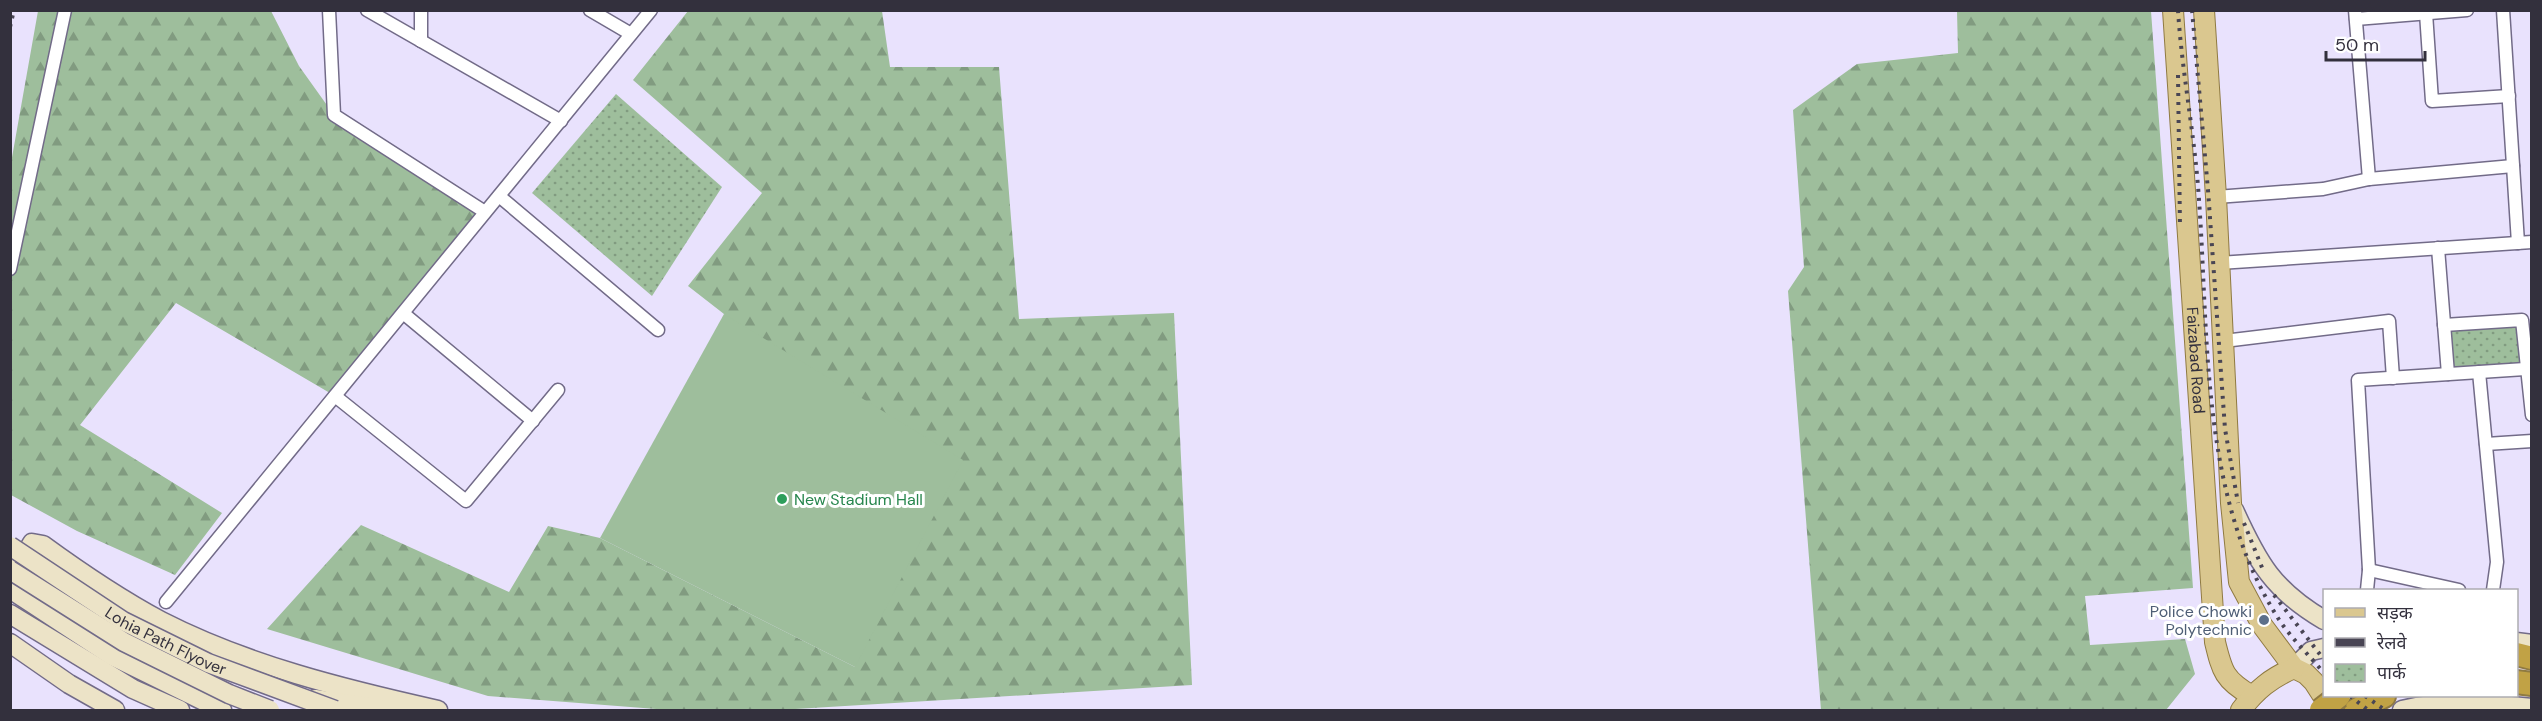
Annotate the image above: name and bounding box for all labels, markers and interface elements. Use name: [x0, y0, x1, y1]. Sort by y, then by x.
scale bar: [2326, 24, 2425, 62]
text: 50 m: [2335, 33, 2379, 57]
street label: Faizabad Road: [2182, 306, 2210, 414]
place label: New Stadium Hall: [794, 489, 923, 510]
marker: New Stadium Hall: [775, 492, 789, 506]
legend: [2323, 589, 2518, 697]
place label: Police Chowki Polytechnic: [2150, 601, 2252, 640]
text: सड़क: [2377, 601, 2414, 625]
street label: Lohia Path Flyover: [101, 602, 230, 680]
marker: Police Chowki Polytechnic: [2257, 613, 2271, 627]
text: रेलवे: [2376, 631, 2408, 655]
text: पार्क: [2377, 661, 2407, 685]

